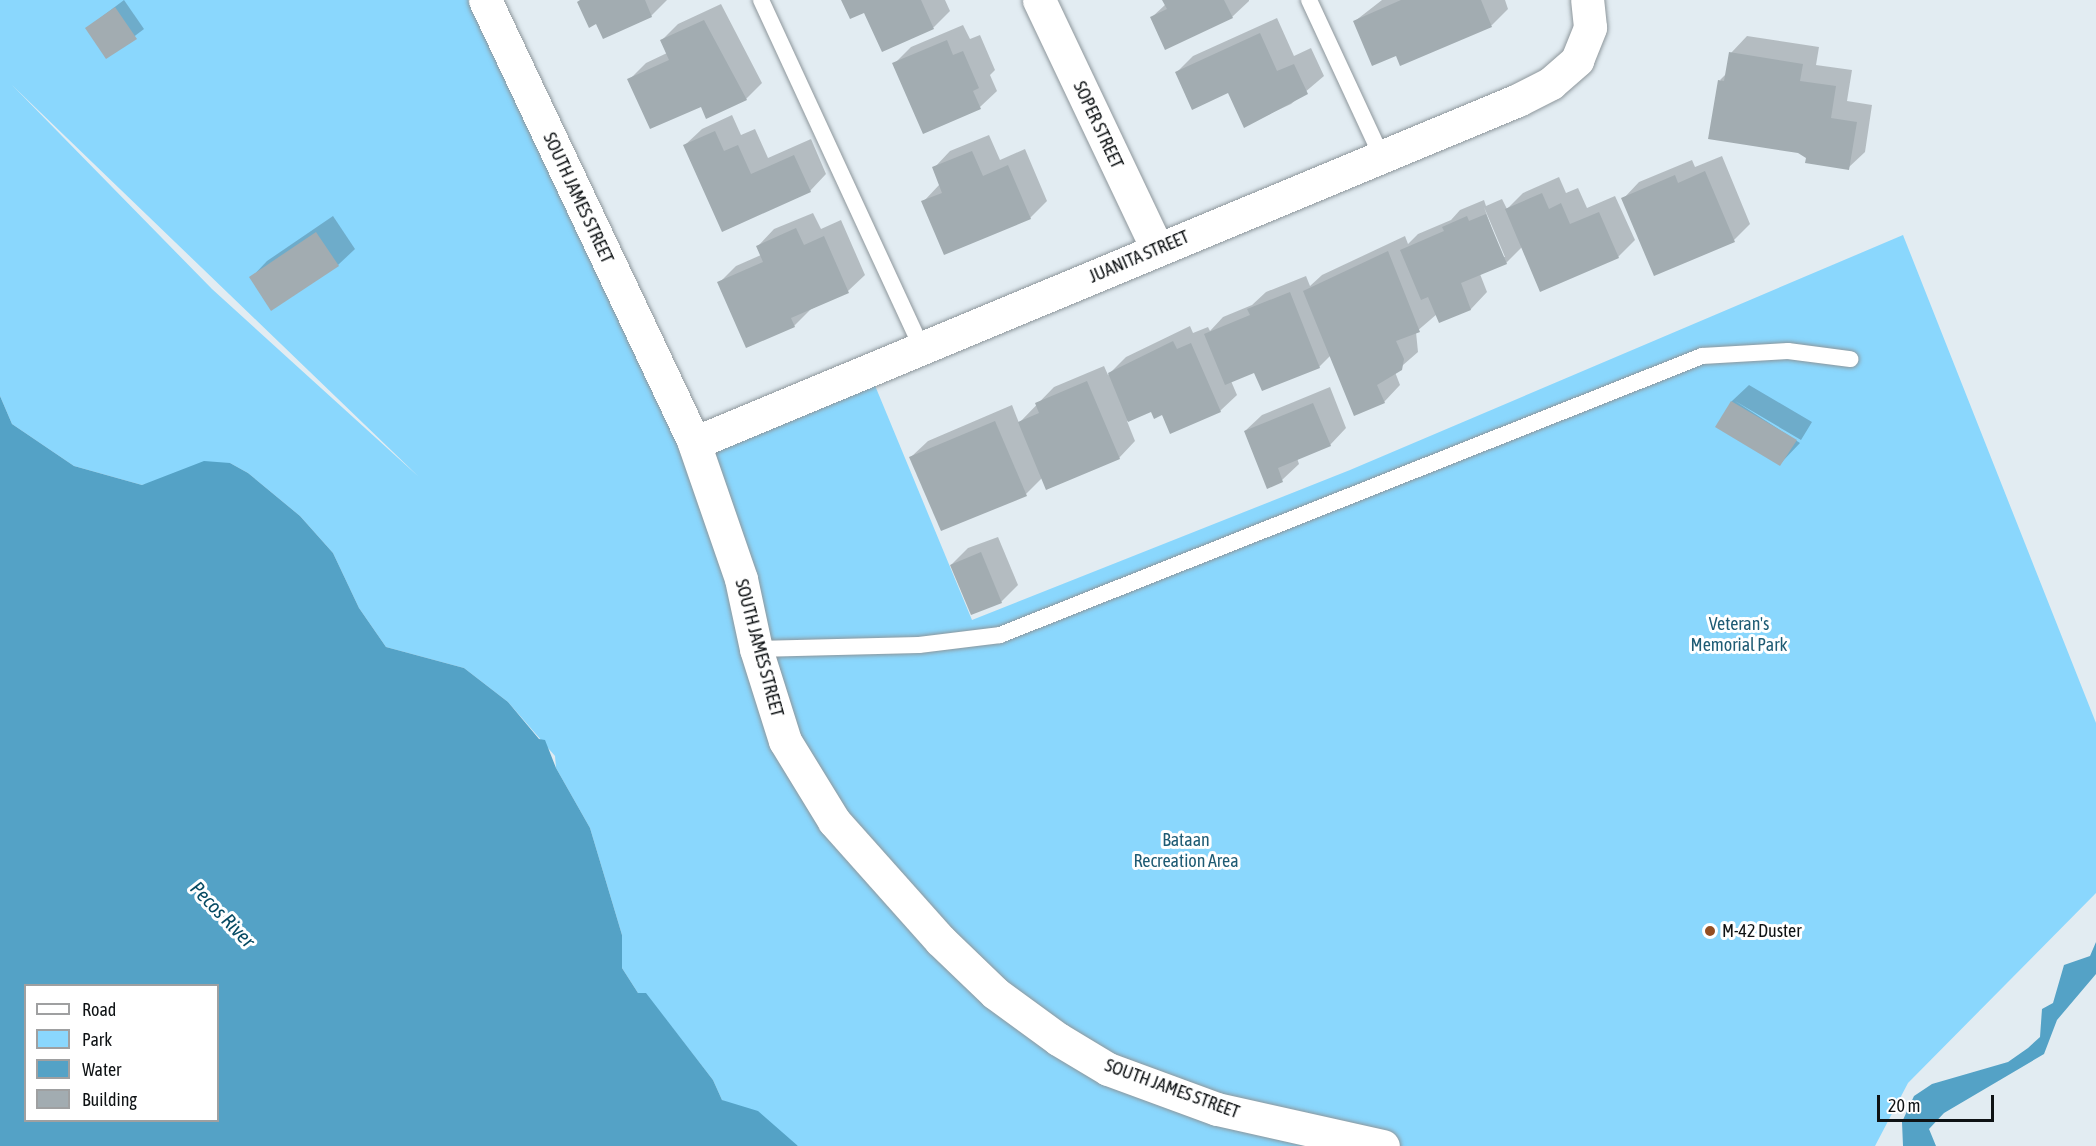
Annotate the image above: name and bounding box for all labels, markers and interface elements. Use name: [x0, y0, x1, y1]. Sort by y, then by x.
street label: SOPER STREET: [1068, 78, 1128, 172]
street label: SOUTH JAMES STREET: [538, 129, 618, 267]
street label: JUANITA STREET: [1086, 226, 1192, 288]
street label: SOUTH JAMES STREET: [730, 577, 788, 719]
park label: Veteran's Memorial Park: [1691, 614, 1787, 656]
park label: Bataan Recreation Area: [1133, 830, 1239, 872]
water label: Pecos River: [186, 876, 260, 952]
place label: M-42 Duster: [1722, 920, 1802, 942]
marker: M-42 Duster: [1703, 924, 1717, 938]
legend: [24, 984, 219, 1122]
text: Road: [82, 999, 116, 1020]
text: Park: [82, 1029, 112, 1050]
street label: SOUTH JAMES STREET: [1102, 1055, 1242, 1123]
text: Water: [82, 1059, 121, 1080]
scale bar: [1880, 1083, 1997, 1121]
text: Building: [82, 1089, 137, 1110]
text: 20 m: [1888, 1095, 1920, 1116]

